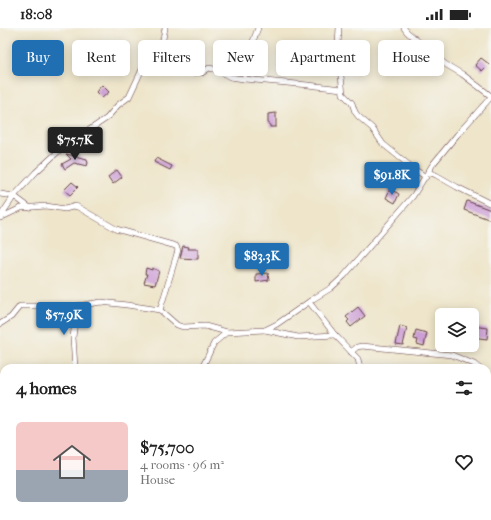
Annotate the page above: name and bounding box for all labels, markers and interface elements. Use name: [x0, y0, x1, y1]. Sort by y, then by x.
text: 18:08: [20, 5, 52, 23]
chip: Buy: [12, 40, 64, 76]
chip: Rent: [72, 40, 130, 76]
chip: Filters: [138, 40, 205, 76]
chip: New: [213, 40, 268, 76]
chip: Apartment: [276, 40, 370, 76]
chip: House: [378, 40, 444, 76]
pin: $75.7K: [42, 127, 108, 161]
text: $75.7K: [57, 132, 93, 147]
pin: $91.8K: [359, 162, 425, 196]
text: $91.8K: [373, 167, 411, 182]
pin: $83.3K: [229, 243, 295, 277]
text: $83.3K: [244, 248, 280, 263]
pin: $57.9K: [31, 302, 97, 336]
text: $57.9K: [45, 307, 83, 322]
map controls: [435, 308, 479, 352]
button: layers: [435, 308, 479, 352]
icon: filters: [453, 377, 475, 399]
text: 4 homes: [16, 378, 76, 398]
text: $75,700: [140, 437, 194, 457]
icon: home: [48, 438, 96, 486]
icon: heart: [453, 451, 475, 473]
text: 4 rooms · 96 m²: [140, 457, 224, 472]
text: House: [140, 472, 175, 487]

